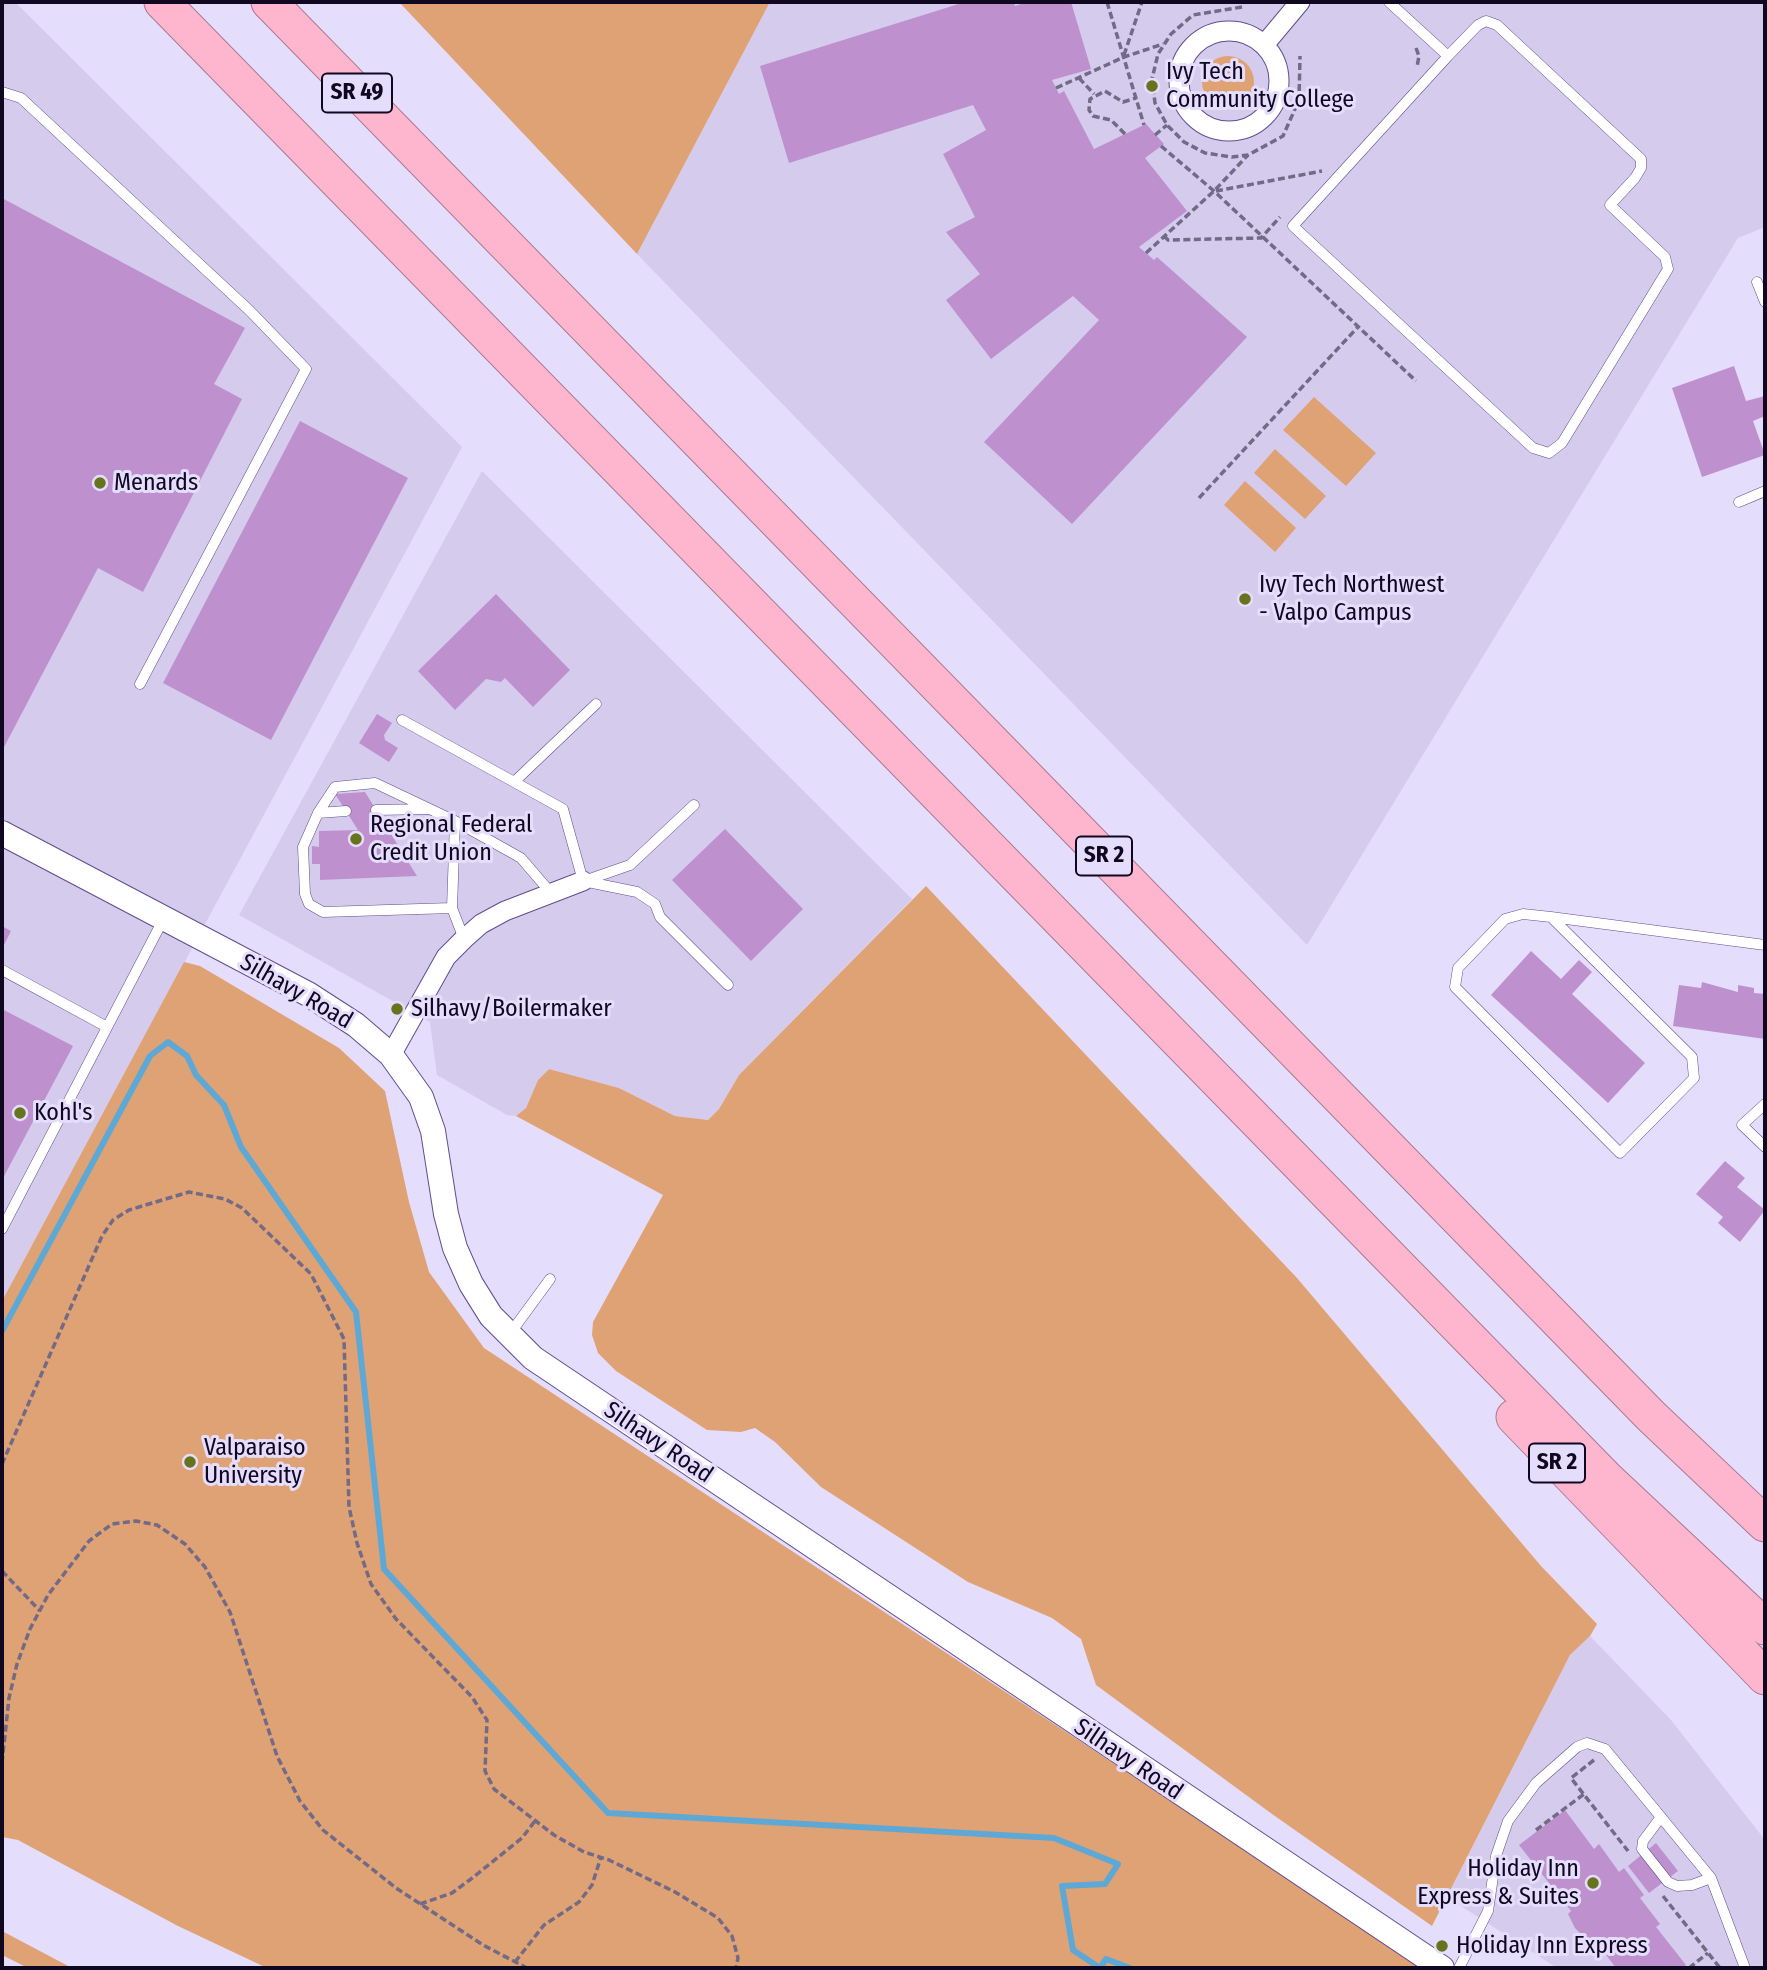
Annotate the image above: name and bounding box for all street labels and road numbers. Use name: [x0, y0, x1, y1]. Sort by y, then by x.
road number: SR 49: [322, 74, 392, 113]
road number: SR 2: [1076, 836, 1132, 876]
street label: Silhavy Road: [235, 948, 357, 1036]
street label: Silhavy Road: [598, 1396, 718, 1490]
road number: SR 2: [1529, 1444, 1585, 1482]
street label: Silhavy Road: [1068, 1713, 1188, 1807]

